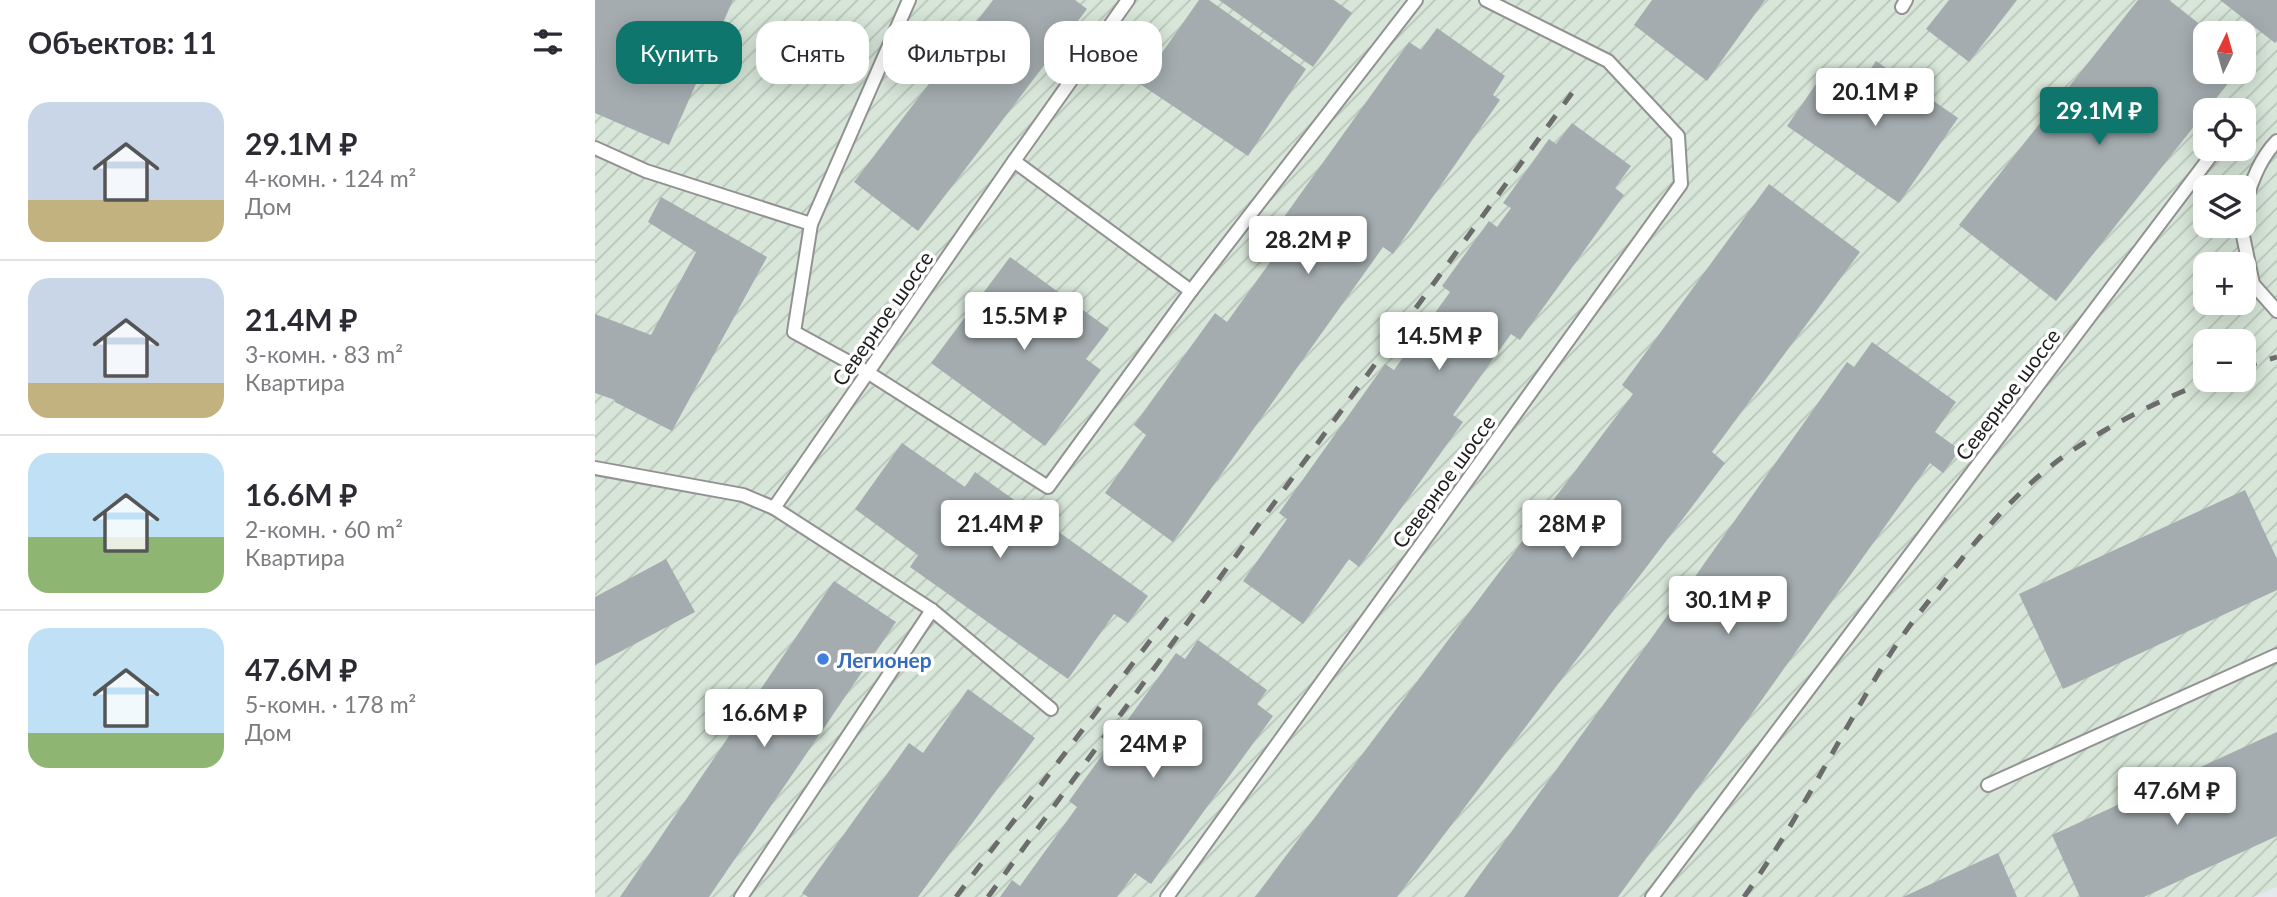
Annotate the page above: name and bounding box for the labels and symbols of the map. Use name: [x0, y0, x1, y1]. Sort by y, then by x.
north arrow: [2193, 21, 2256, 84]
pin: 20.1M ₽: [1810, 68, 1940, 128]
pin: 29.1M ₽: [2034, 88, 2164, 147]
pin: 28.2M ₽: [1243, 216, 1373, 276]
street label: Северное шоссе: [826, 246, 938, 390]
pin: 15.5M ₽: [959, 292, 1089, 352]
pin: 14.5M ₽: [1374, 312, 1504, 372]
street label: Северное шоссе: [1949, 323, 2065, 465]
street label: Северное шоссе: [1386, 410, 1500, 552]
pin: 21.4M ₽: [935, 500, 1065, 560]
pin: 28M ₽: [1523, 500, 1621, 560]
pin: 30.1M ₽: [1663, 576, 1793, 636]
place label: Легионер: [836, 647, 932, 672]
marker: Легионер: [815, 651, 831, 667]
pin: 16.6M ₽: [699, 690, 829, 749]
pin: 24M ₽: [1104, 720, 1202, 780]
pin: 47.6M ₽: [2112, 768, 2242, 827]

